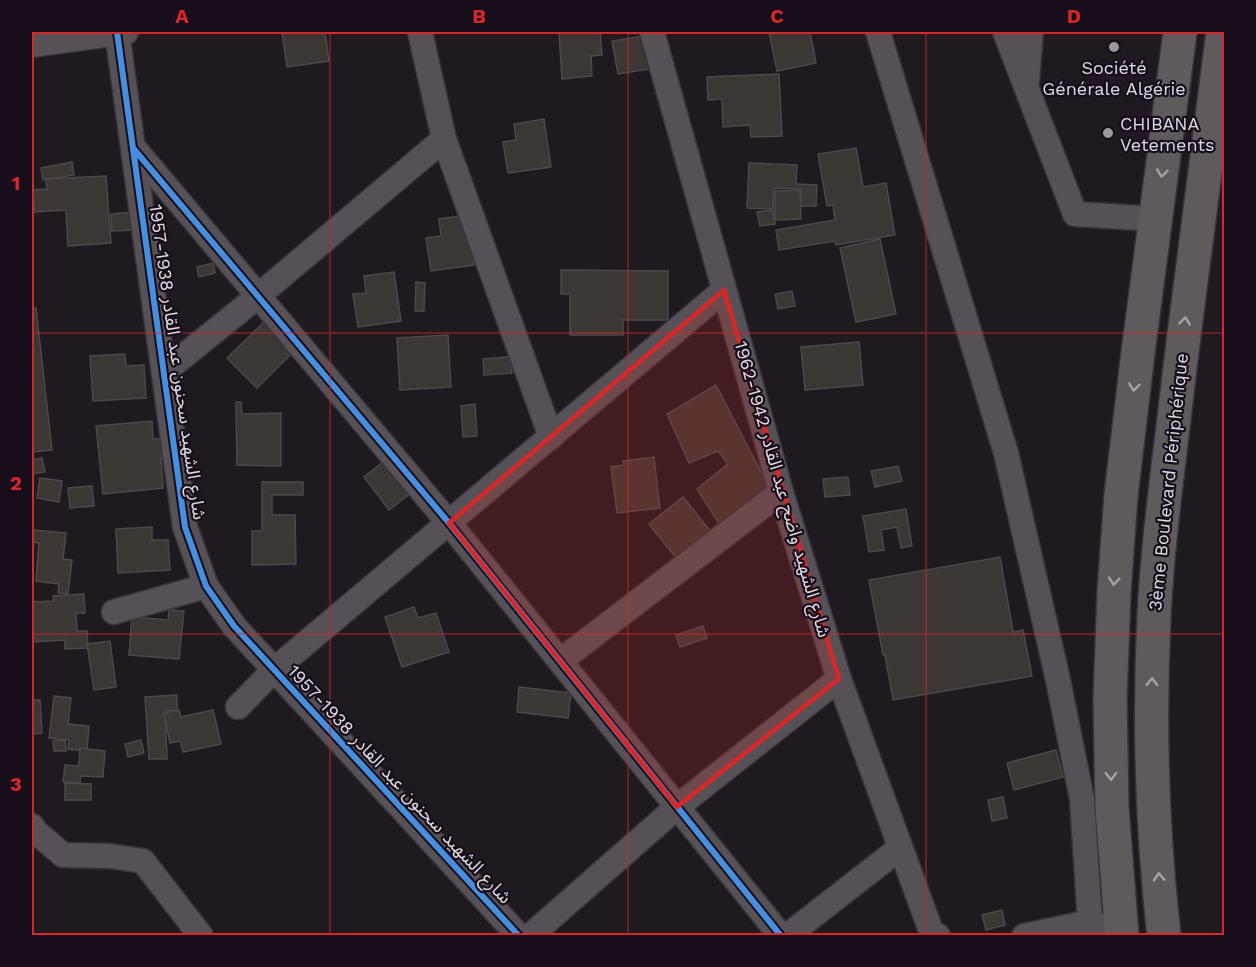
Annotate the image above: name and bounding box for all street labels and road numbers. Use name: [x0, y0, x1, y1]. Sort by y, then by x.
street label: شارع الشهيد سحنون عبد القادر 1938-1957: [141, 203, 211, 522]
street label: شارع الشهيد واضح عبد القادر 1942-1962: [727, 338, 835, 641]
street label: 3ème Boulevard Périphérique: [1144, 352, 1192, 612]
street label: شارع الشهيد سحنون عبد القادر 1938-1957: [281, 660, 516, 910]

